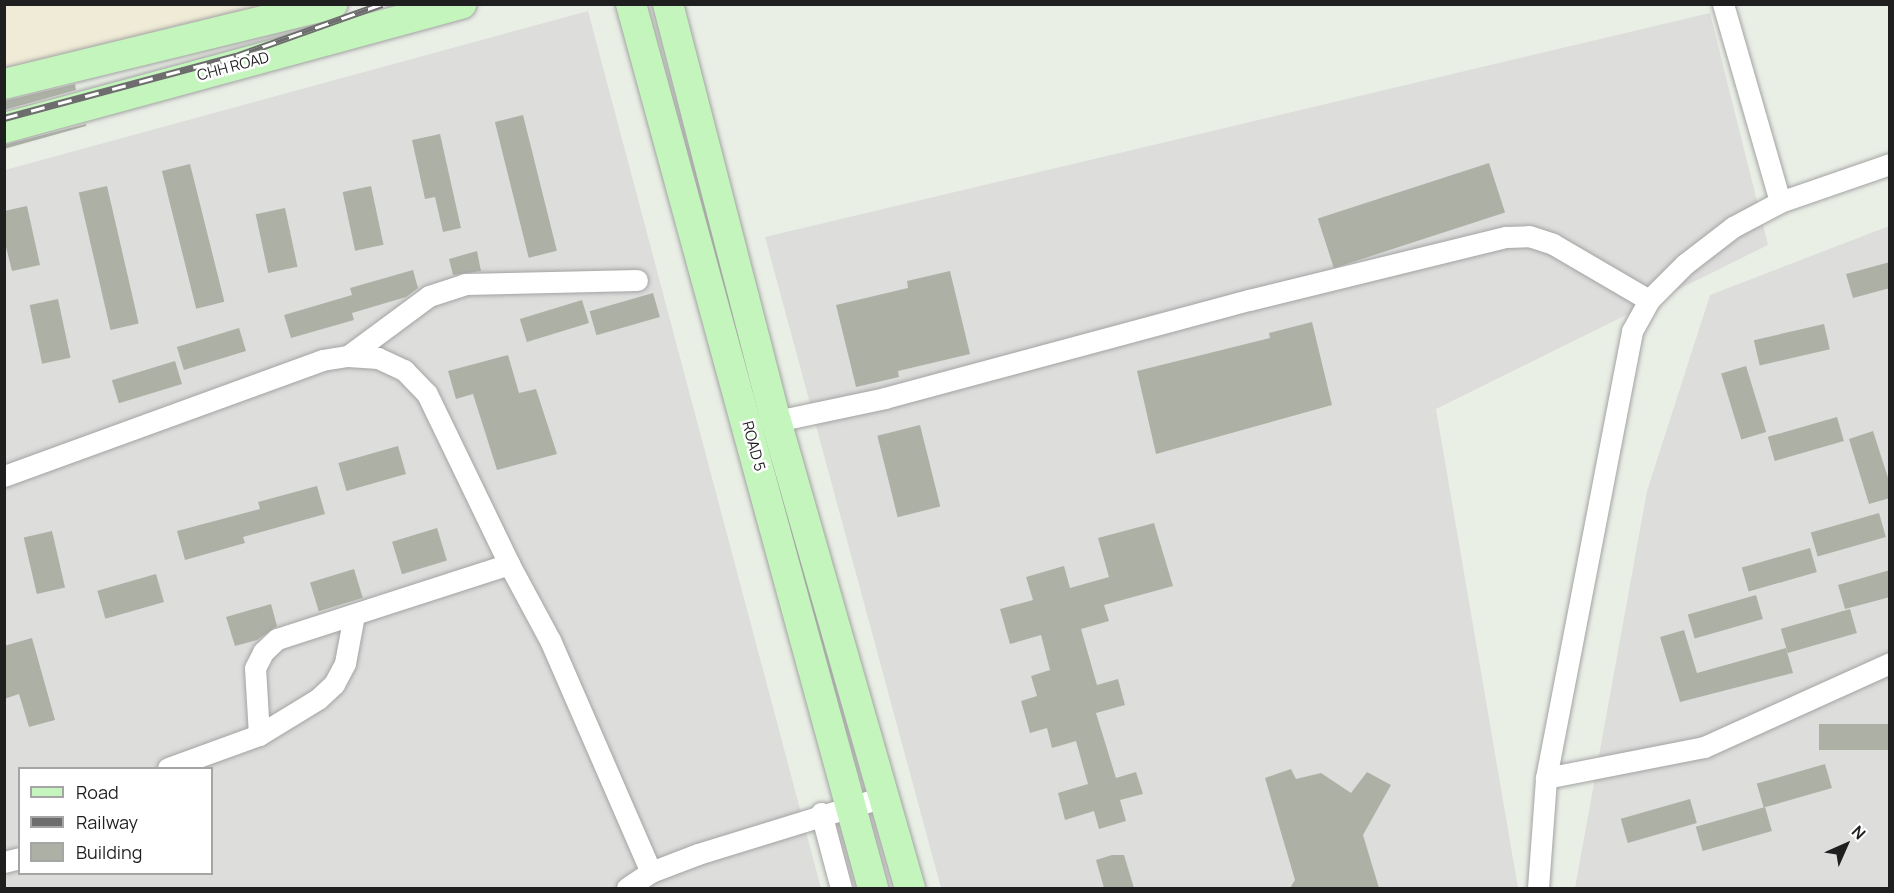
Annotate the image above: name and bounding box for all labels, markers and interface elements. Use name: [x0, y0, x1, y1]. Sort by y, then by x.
street label: CHH ROAD: [195, 48, 271, 84]
street label: ROAD 5: [739, 419, 769, 473]
legend: [18, 767, 213, 875]
text: Road: [76, 780, 119, 804]
text: Railway: [76, 810, 138, 834]
north arrow: [1816, 815, 1876, 875]
text: N: [1847, 820, 1871, 844]
text: Building: [76, 840, 142, 864]

